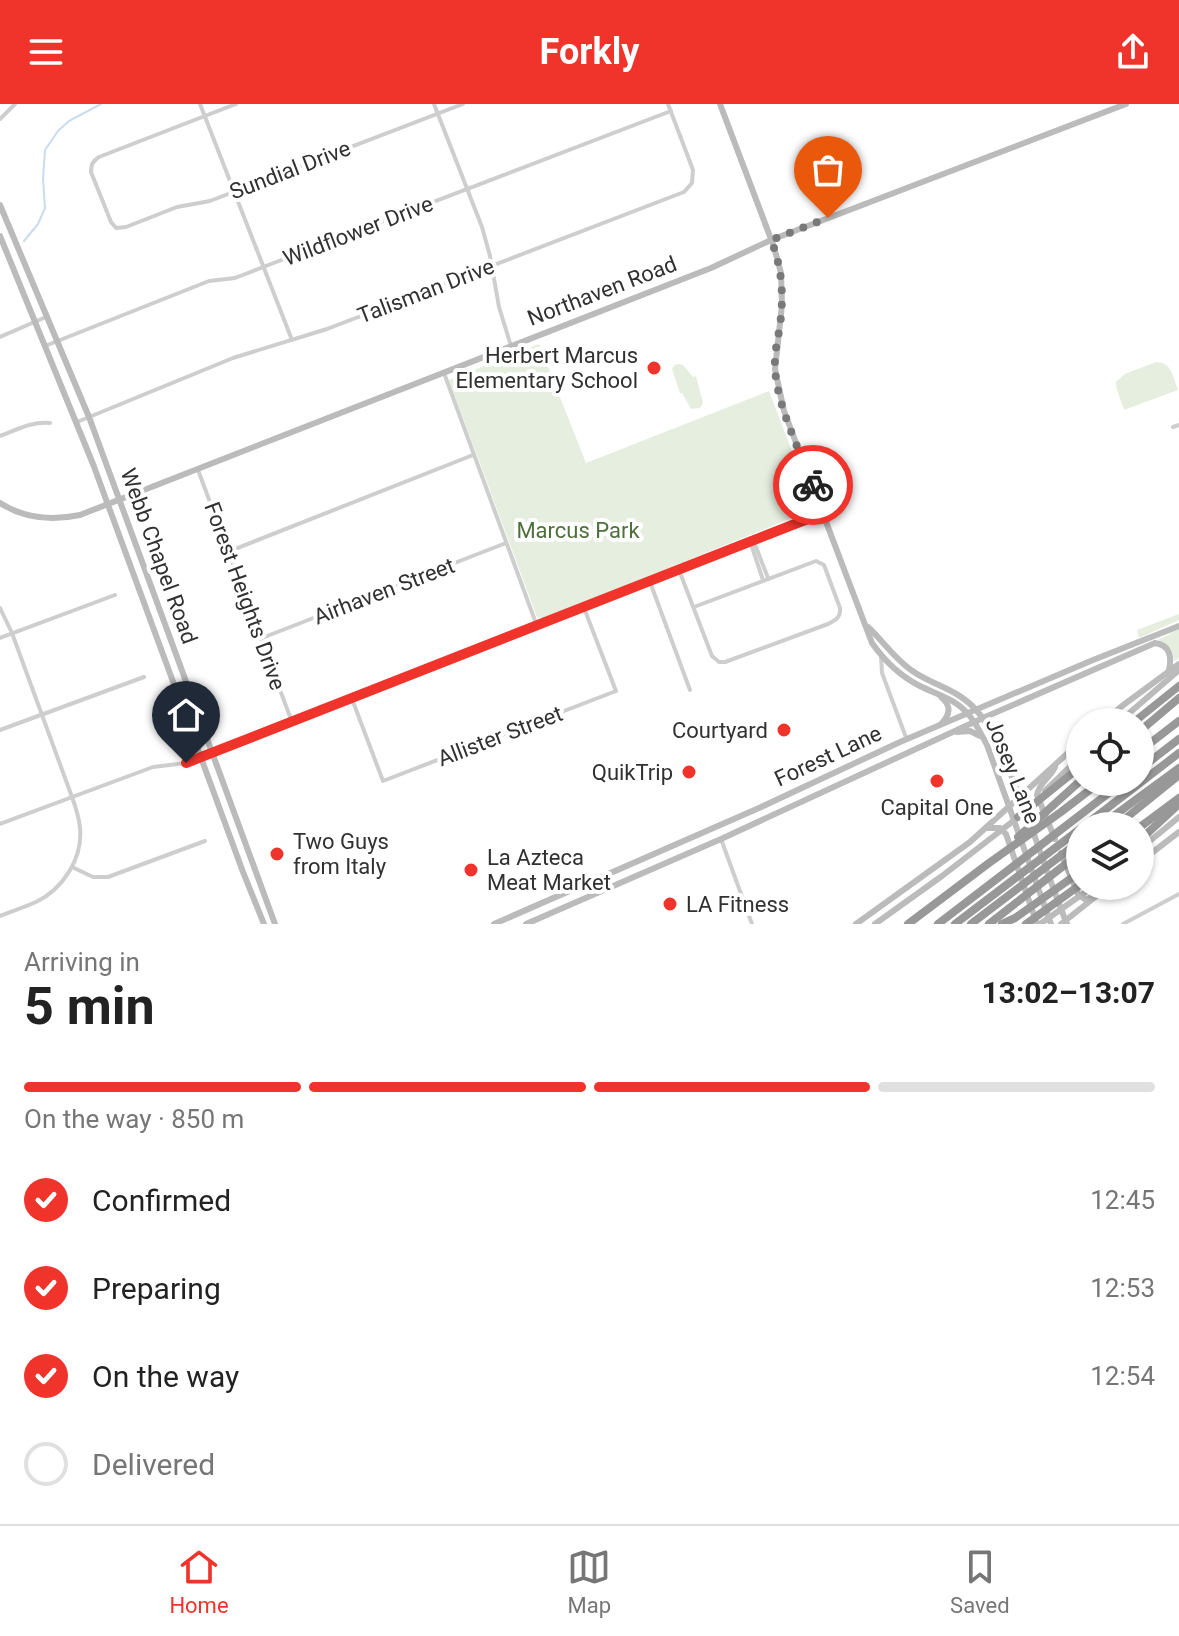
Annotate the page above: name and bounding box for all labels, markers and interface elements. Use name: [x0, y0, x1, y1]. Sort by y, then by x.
icon: menu: [24, 30, 68, 74]
icon: share: [1111, 30, 1155, 74]
text: Forkly: [540, 31, 639, 73]
street label: Sundial Drive: [226, 136, 354, 204]
pin: [794, 136, 862, 218]
icon: bag: [806, 148, 850, 192]
street label: Wildflower Drive: [280, 191, 436, 271]
street label: Northaven Road: [524, 251, 680, 331]
street label: Talisman Drive: [354, 253, 498, 329]
place label: Herbert Marcus Elementary School: [456, 343, 638, 393]
marker: Herbert Marcus Elementary School: [645, 359, 663, 377]
courier: [773, 445, 853, 525]
icon: bike: [791, 463, 835, 507]
street label: Webb Chapel Road: [116, 465, 202, 647]
street label: Forest Heights Drive: [199, 499, 291, 693]
park label: Marcus Park: [516, 518, 640, 543]
street label: Airhaven Street: [310, 553, 458, 629]
pin: [152, 681, 220, 763]
icon: home: [164, 693, 208, 737]
street label: Allister Street: [434, 701, 566, 771]
map controls: [1066, 708, 1154, 900]
button: locate: [1066, 708, 1154, 796]
street label: Josey Lane: [981, 715, 1045, 827]
place label: Courtyard: [672, 718, 768, 743]
street label: Forest Lane: [771, 720, 885, 792]
marker: Courtyard: [775, 721, 793, 739]
place label: QuikTrip: [592, 760, 673, 785]
marker: QuikTrip: [680, 763, 698, 781]
marker: Capital One: [928, 772, 946, 790]
place label: Capital One: [881, 795, 993, 820]
button: layers: [1066, 812, 1154, 900]
place label: Two Guys from Italy: [293, 829, 389, 879]
marker: Two Guys from Italy: [268, 845, 286, 863]
place label: La Azteca Meat Market: [487, 845, 611, 895]
marker: La Azteca Meat Market: [462, 861, 480, 879]
place label: LA Fitness: [686, 892, 789, 917]
marker: LA Fitness: [661, 895, 679, 913]
text: Arriving in: [24, 947, 140, 977]
text: 13:02–13:07: [981, 975, 1155, 1010]
text: 5 min: [24, 976, 155, 1037]
text: On the way · 850 m: [24, 1104, 244, 1134]
icon: check: [24, 1178, 68, 1222]
text: Confirmed: [92, 1183, 231, 1218]
text: 12:45: [1090, 1185, 1155, 1215]
icon: check: [24, 1266, 68, 1310]
text: Preparing: [92, 1271, 221, 1306]
text: 12:53: [1090, 1273, 1155, 1303]
icon: check: [24, 1354, 68, 1398]
text: On the way: [92, 1359, 239, 1394]
text: 12:54: [1090, 1361, 1155, 1391]
text: Delivered: [92, 1447, 215, 1482]
tab: Home: [169, 1545, 229, 1618]
tab: Map: [567, 1545, 611, 1618]
tab: Saved: [950, 1545, 1010, 1618]

